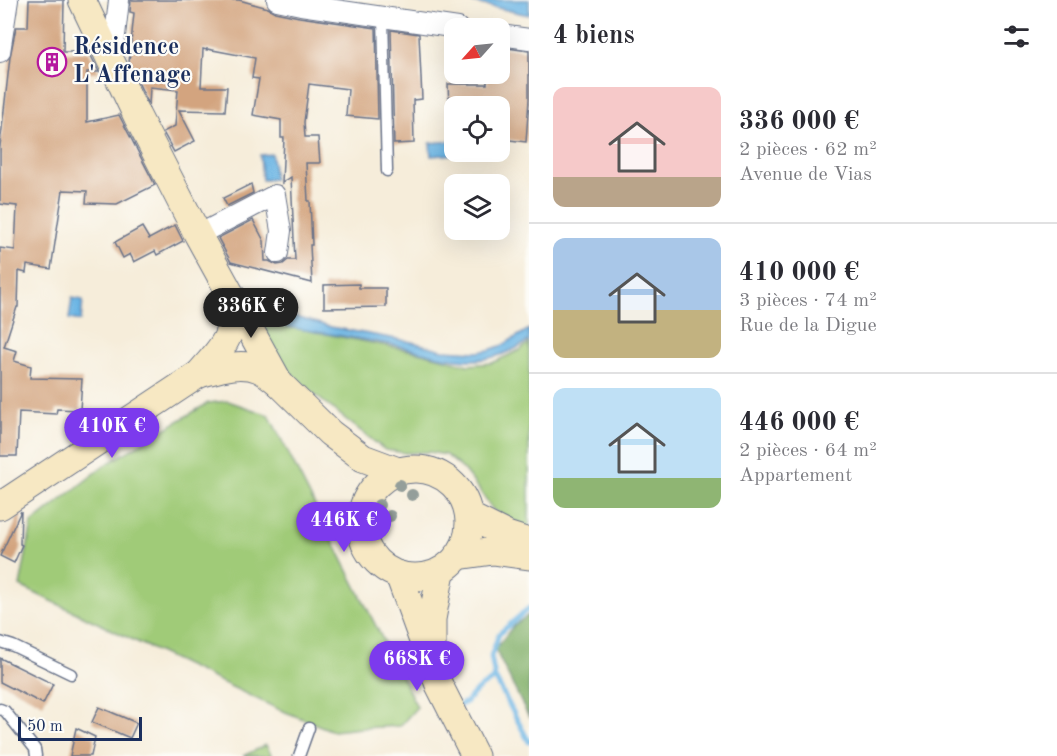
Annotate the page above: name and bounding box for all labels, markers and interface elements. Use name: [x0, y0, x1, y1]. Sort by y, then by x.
north arrow: [444, 18, 510, 84]
map controls: [444, 18, 510, 240]
icon: filters: [1000, 20, 1033, 53]
text: 4 biens: [553, 23, 635, 49]
place label: Résidence L'Affenage: [73, 36, 191, 88]
building icon: Résidence L'Affenage: [36, 46, 68, 78]
button: locate: [444, 96, 510, 162]
text: 336 000 €: [739, 109, 859, 135]
icon: home: [601, 111, 673, 183]
text: 2 pièces · 62 m²: [739, 140, 877, 160]
text: Avenue de Vias: [739, 165, 872, 185]
button: layers: [444, 174, 510, 240]
text: 410 000 €: [739, 260, 859, 286]
icon: home: [601, 262, 673, 334]
pin: 336K €: [202, 288, 300, 339]
text: 3 pièces · 74 m²: [739, 291, 877, 311]
text: 336K €: [217, 297, 285, 317]
text: Rue de la Digue: [739, 316, 877, 336]
pin: 410K €: [63, 408, 161, 459]
text: 446 000 €: [739, 410, 859, 436]
icon: home: [601, 412, 673, 484]
text: 410K €: [78, 417, 146, 437]
text: 2 pièces · 64 m²: [739, 441, 877, 461]
text: Appartement: [739, 466, 852, 486]
pin: 446K €: [295, 502, 393, 553]
text: 446K €: [310, 511, 378, 531]
pin: 668K €: [368, 641, 466, 692]
text: 668K €: [383, 650, 451, 670]
scale bar: [18, 714, 142, 742]
text: 50 m: [27, 719, 63, 735]

